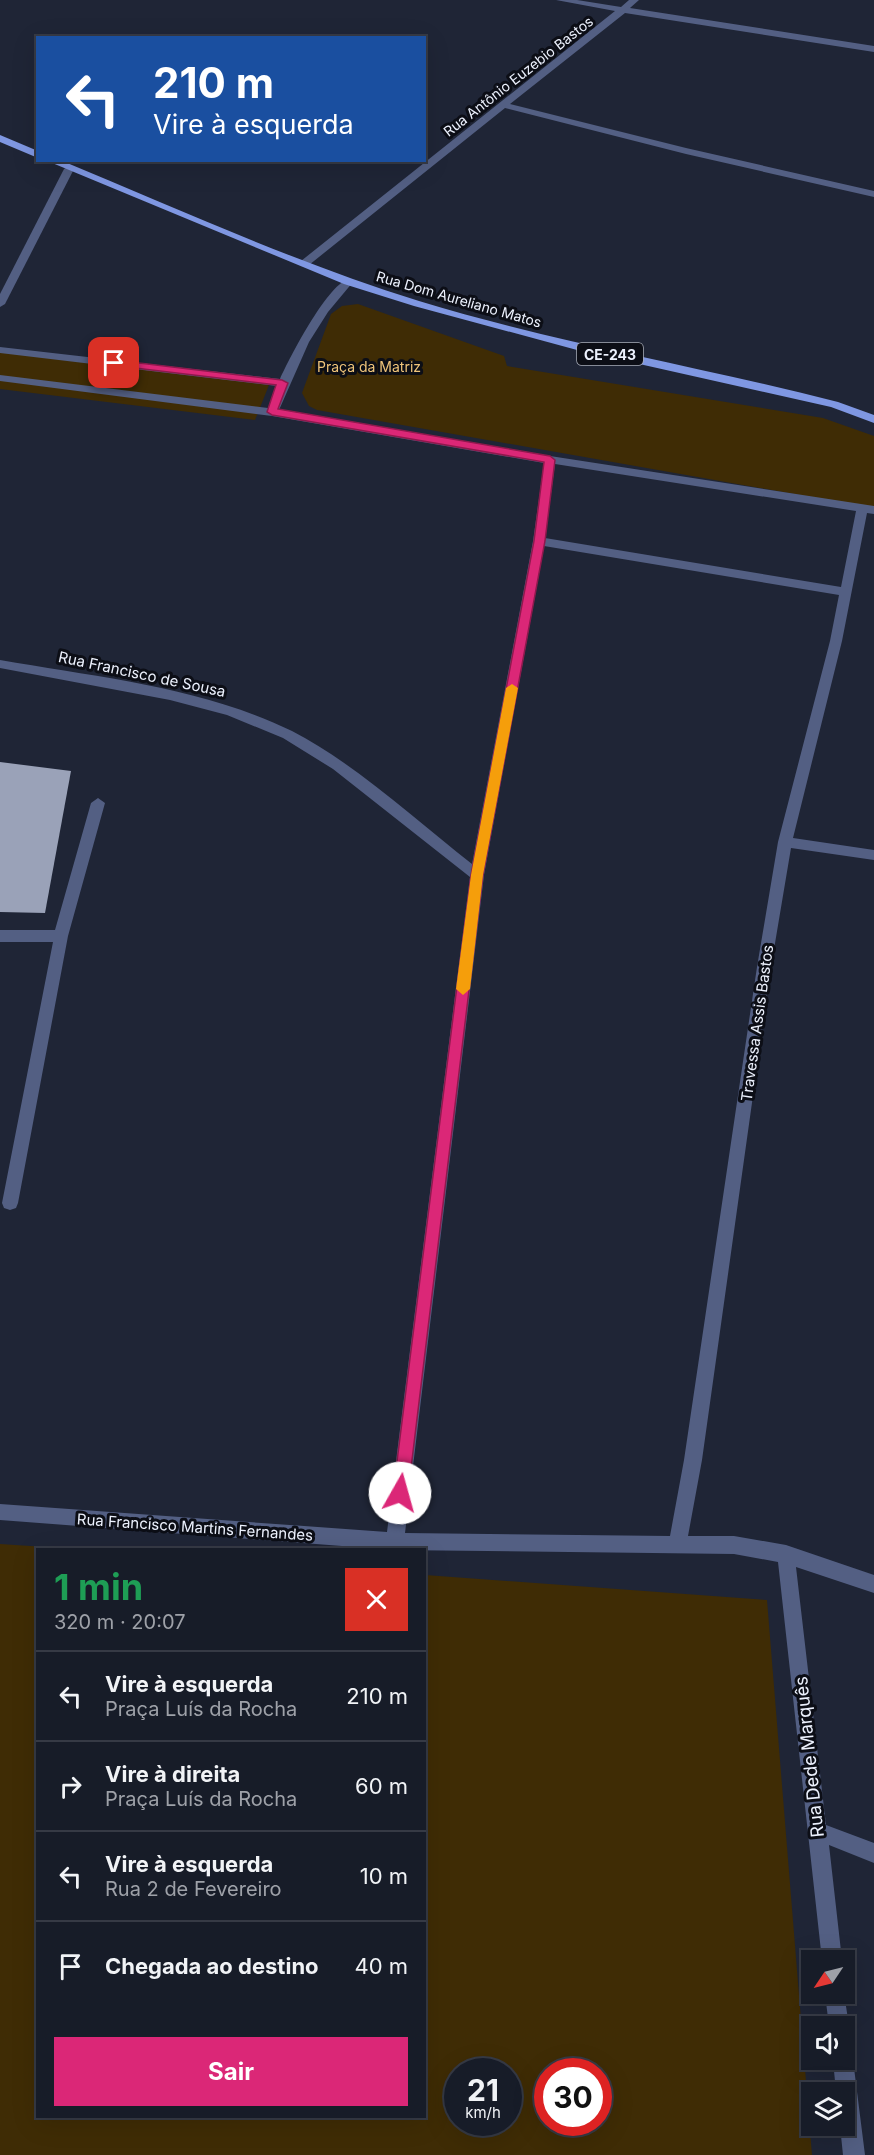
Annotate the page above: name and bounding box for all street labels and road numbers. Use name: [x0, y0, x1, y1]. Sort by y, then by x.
street label: Rua Antônio Euzebio Bastos: [440, 12, 596, 140]
street label: Rua Dom Aureliano Matos: [375, 267, 543, 331]
road number: CE-243: [577, 343, 643, 365]
street label: Rua Francisco de Sousa: [57, 647, 227, 701]
street label: Travessa Assis Bastos: [737, 943, 777, 1102]
street label: Rua Francisco Martins Fernandes: [76, 1509, 314, 1545]
street label: Rua Dede Marquês: [790, 1675, 828, 1839]

